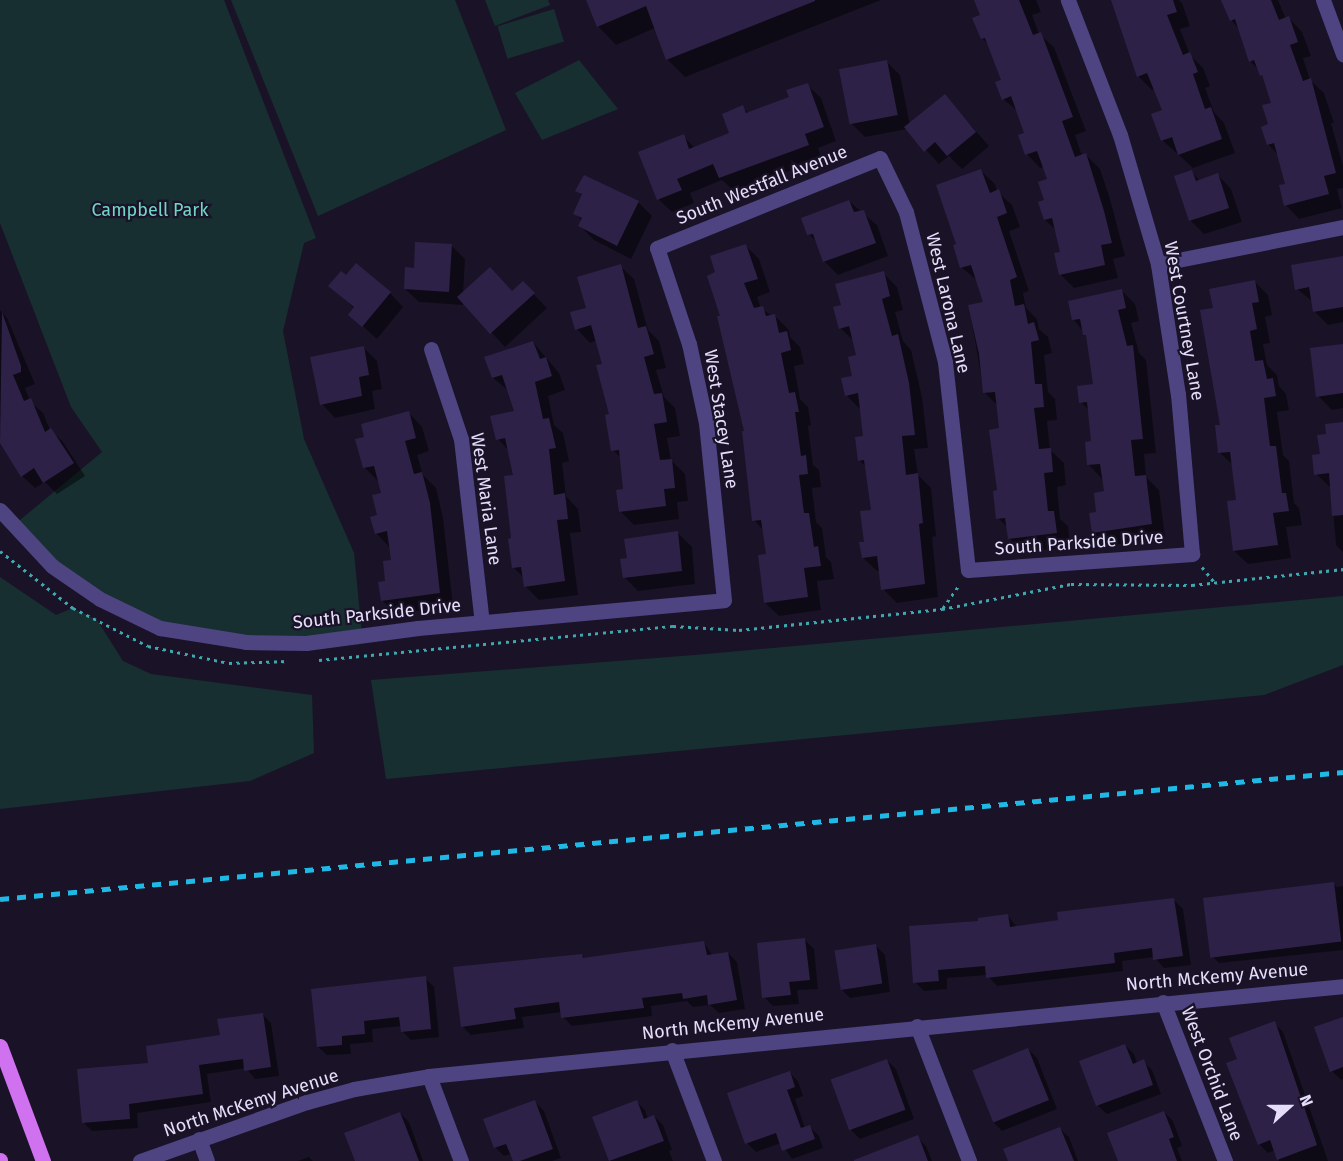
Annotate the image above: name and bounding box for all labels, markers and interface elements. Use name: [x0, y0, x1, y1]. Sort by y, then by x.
street label: South Westfall Avenue: [673, 141, 851, 229]
park label: Campbell Park: [91, 199, 209, 221]
street label: West Larona Lane: [921, 231, 975, 375]
street label: West Courtney Lane: [1159, 240, 1209, 402]
street label: West Stacey Lane: [699, 348, 743, 490]
street label: West Maria Lane: [466, 431, 506, 567]
street label: South Parkside Drive: [994, 526, 1164, 560]
street label: South Parkside Drive: [292, 594, 462, 634]
street label: North McKemy Avenue: [1125, 958, 1309, 996]
street label: North McKemy Avenue: [641, 1004, 825, 1044]
street label: West Orchid Lane: [1177, 1004, 1247, 1144]
street label: North McKemy Avenue: [161, 1064, 341, 1142]
north arrow: [1259, 1077, 1319, 1137]
text: N: [1295, 1092, 1317, 1109]

